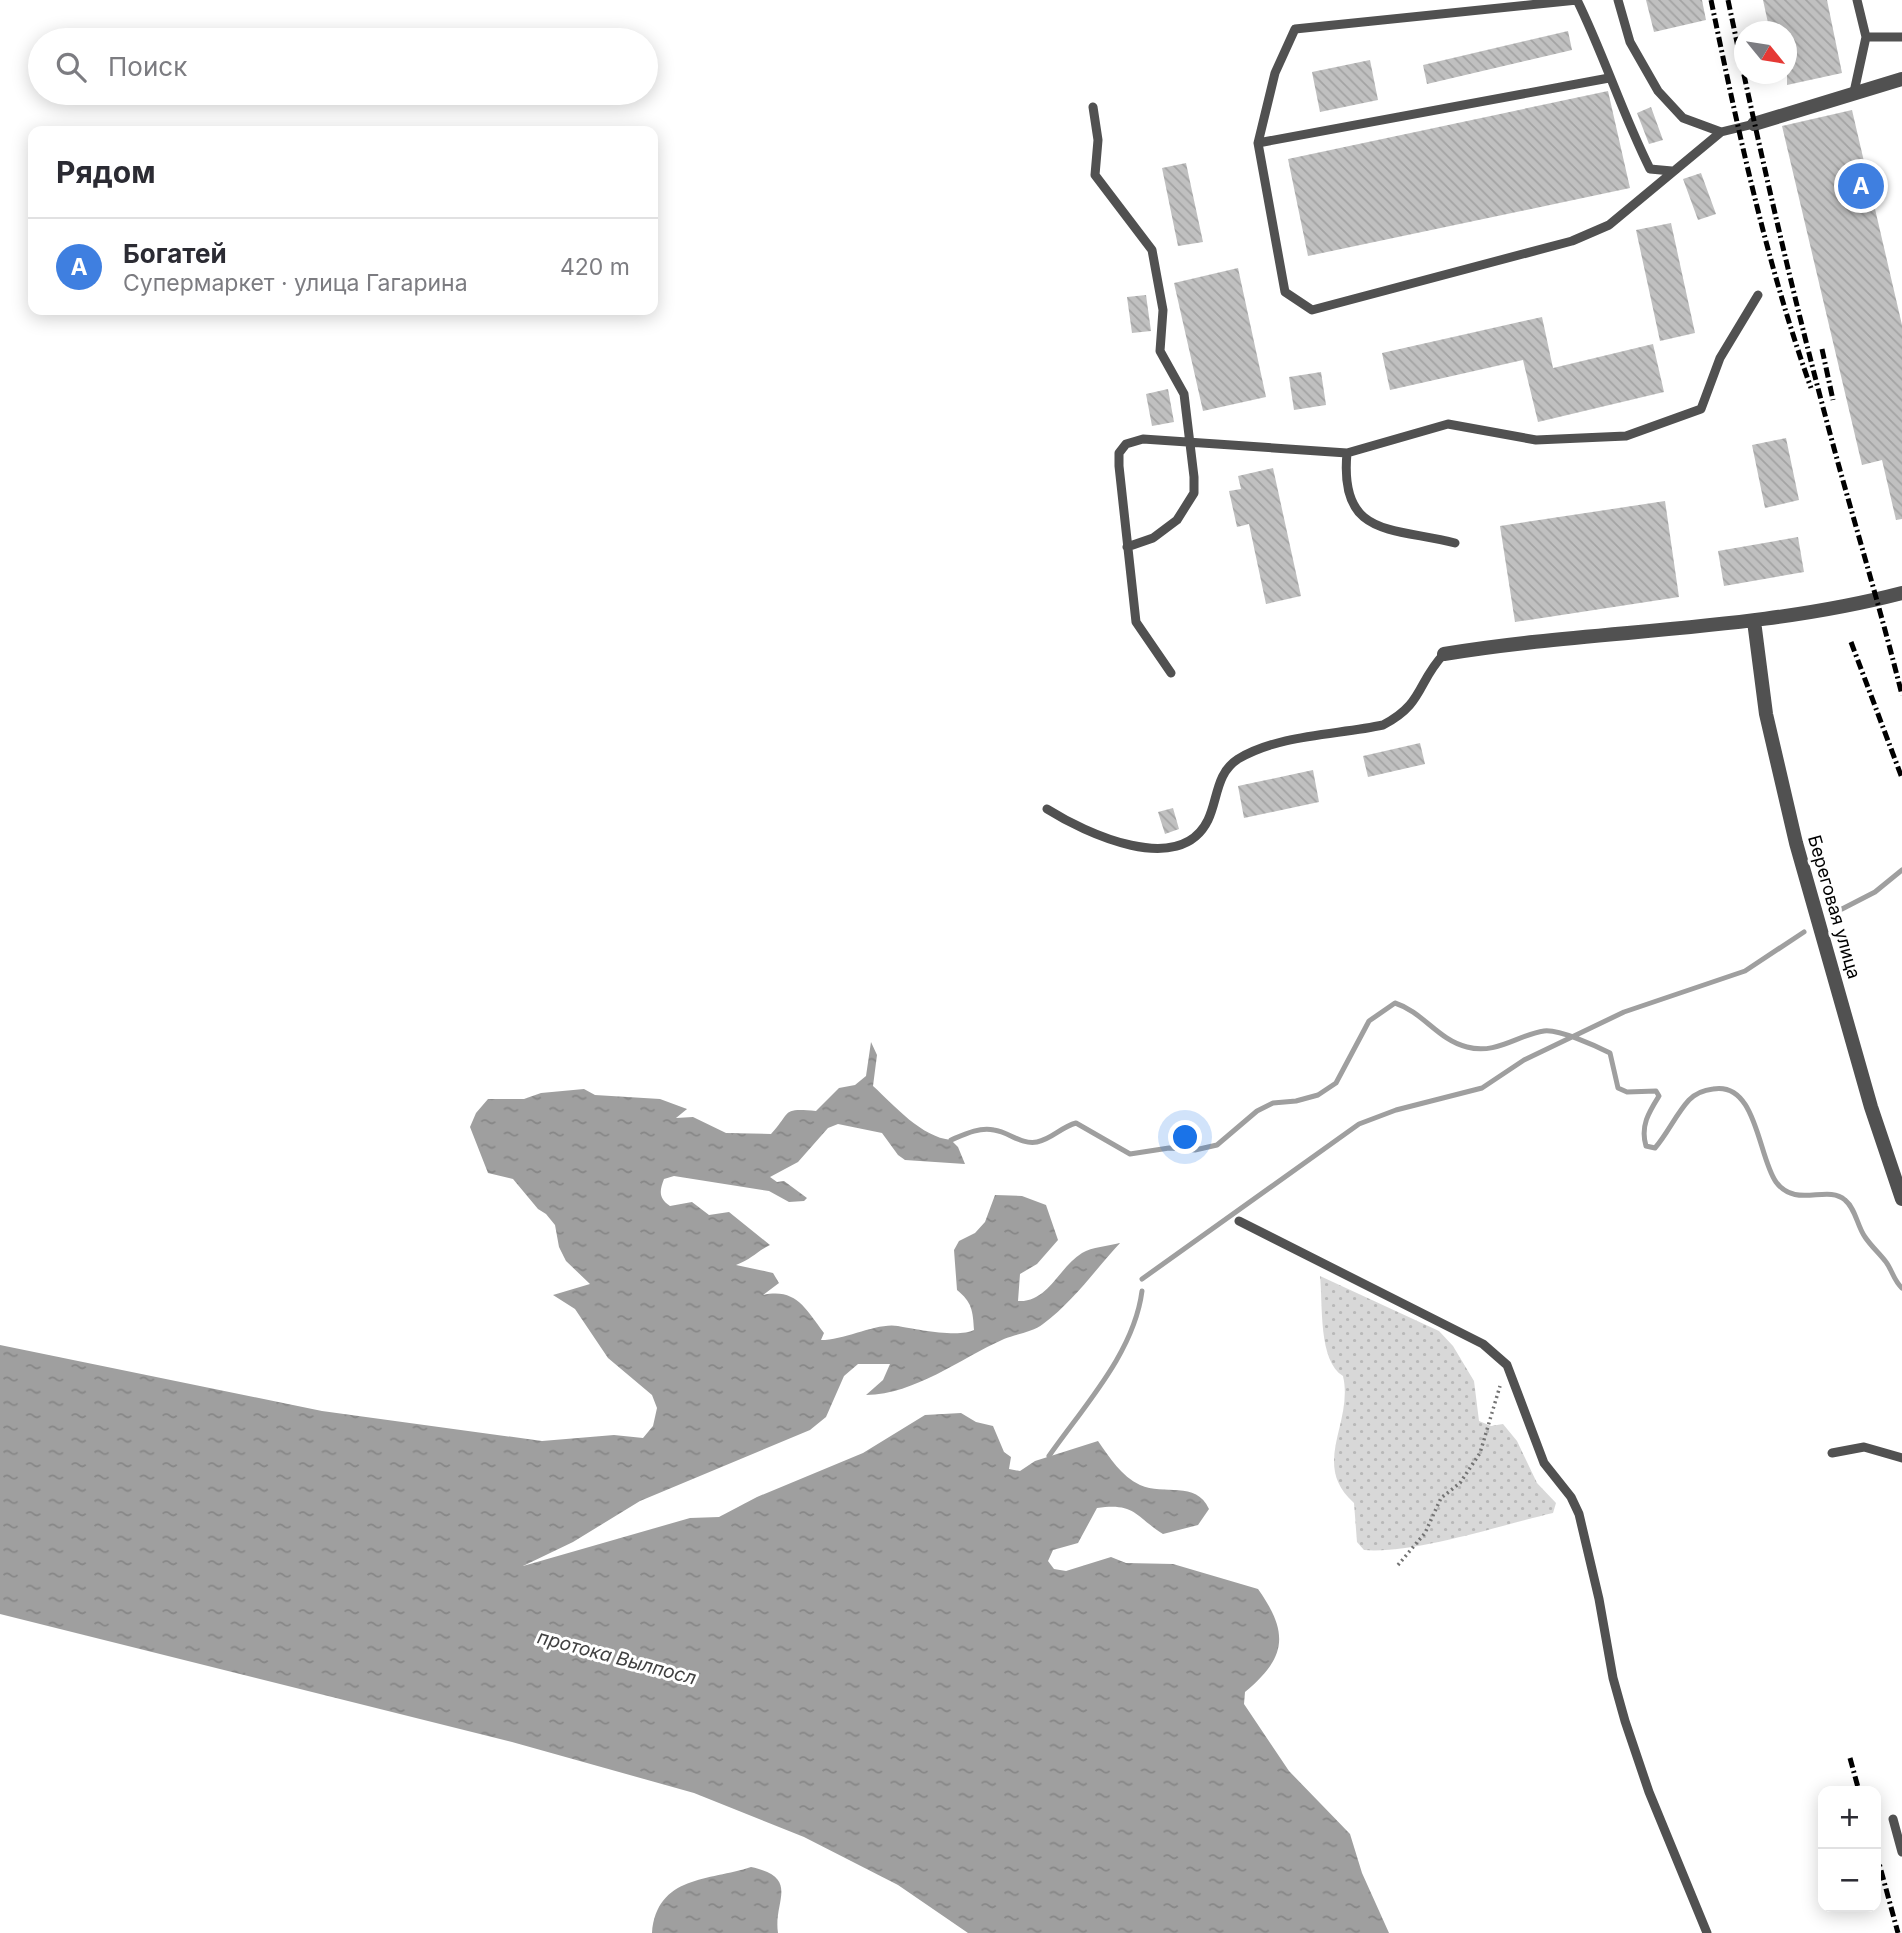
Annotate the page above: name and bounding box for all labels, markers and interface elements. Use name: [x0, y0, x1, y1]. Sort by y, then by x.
north arrow: [1734, 21, 1797, 84]
search box: [28, 28, 658, 105]
icon: search: [52, 48, 90, 86]
text: Поиск: [108, 51, 187, 82]
text: Рядом: [56, 154, 156, 190]
pin: A: [1838, 160, 1884, 212]
text: Богатей: [123, 238, 227, 269]
text: A: [70, 253, 88, 281]
text: 420 m: [560, 253, 630, 281]
text: Супермаркет · улица Гагарина: [123, 269, 468, 297]
street label: Береговая улица: [1804, 833, 1865, 981]
your location: [1168, 1120, 1202, 1154]
water label: протока Вылпосл: [535, 1625, 699, 1690]
map controls: [1818, 1786, 1881, 1912]
button: +: [1818, 1786, 1881, 1849]
button: −: [1818, 1849, 1881, 1912]

